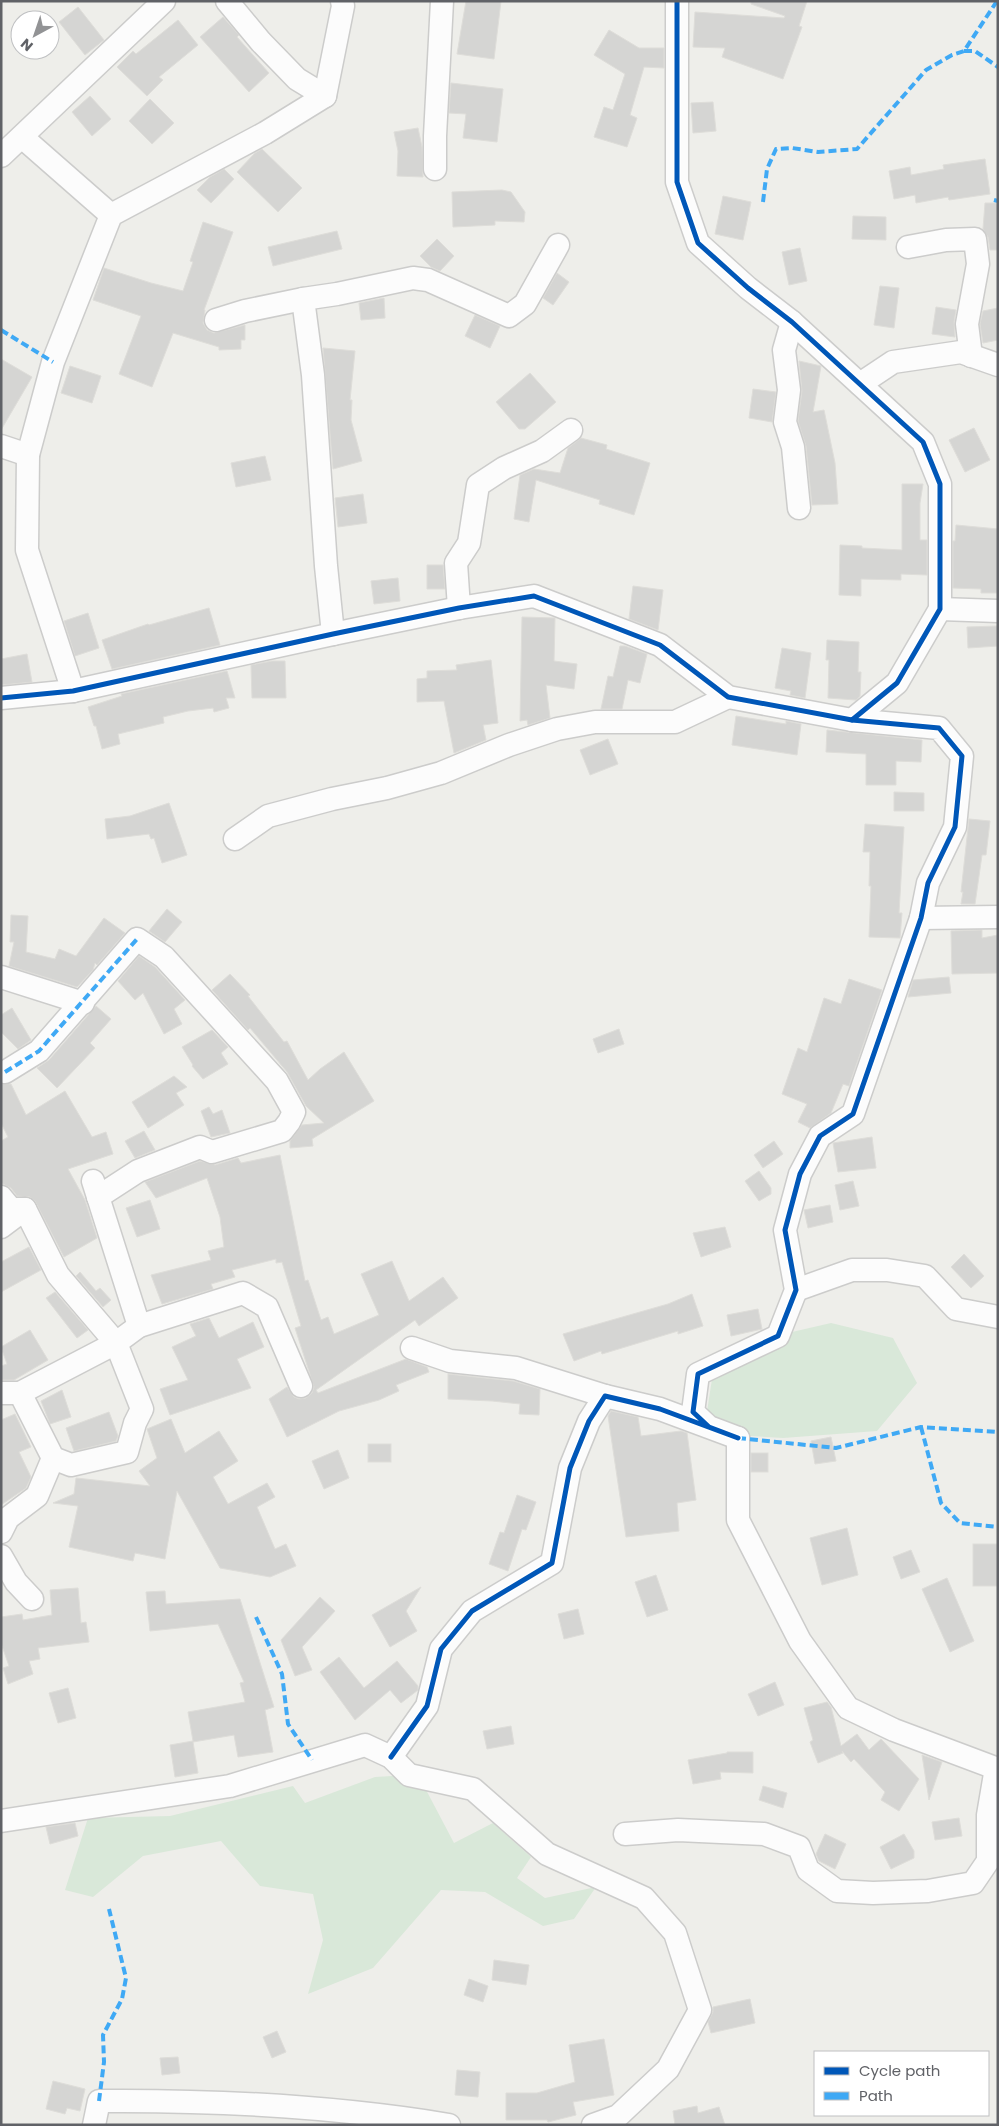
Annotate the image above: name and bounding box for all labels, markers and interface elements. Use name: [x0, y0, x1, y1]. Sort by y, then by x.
north arrow: [10, 10, 60, 60]
text: N: [16, 34, 37, 56]
legend: [814, 2051, 989, 2116]
text: Cycle path: [859, 2060, 940, 2081]
text: Path: [859, 2085, 893, 2106]

